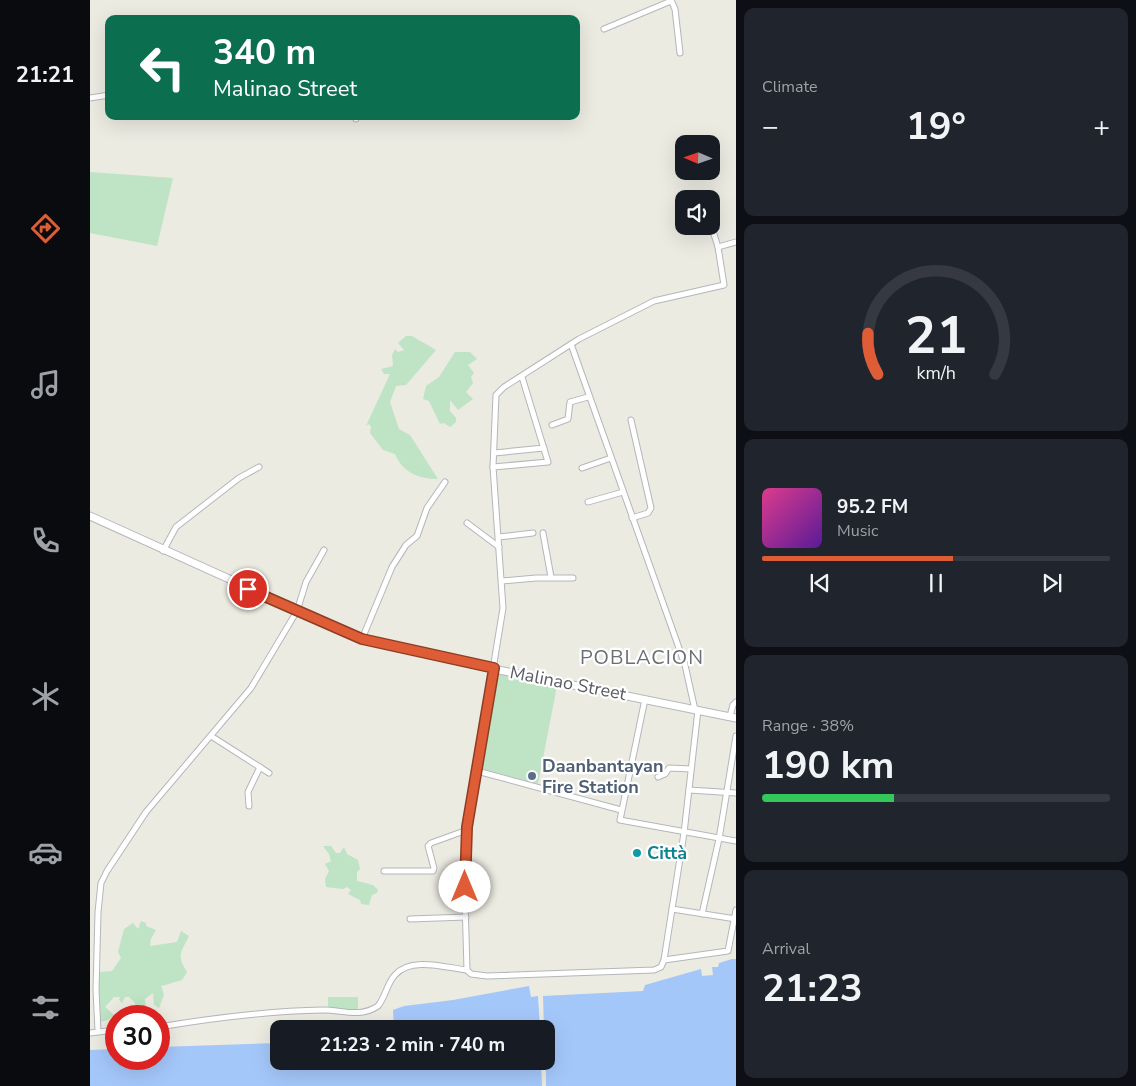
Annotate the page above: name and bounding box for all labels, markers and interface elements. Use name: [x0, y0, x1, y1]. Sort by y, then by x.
text: 340 m: [213, 29, 316, 76]
icon: left: [130, 35, 195, 100]
text: 21:21: [16, 60, 74, 90]
text: Malinao Street: [213, 74, 357, 104]
text: Climate: [762, 76, 817, 98]
text: 19°: [906, 101, 966, 152]
text: −: [762, 108, 779, 146]
text: +: [1093, 108, 1110, 146]
north arrow: [675, 135, 720, 180]
map controls: [675, 135, 720, 235]
button: sound: [675, 190, 720, 235]
icon: directions: [28, 211, 63, 246]
text: 21: [905, 300, 967, 371]
text: km/h: [916, 361, 956, 385]
icon: music: [28, 367, 63, 402]
text: 95.2 FM: [837, 494, 908, 520]
text: Music: [837, 520, 878, 542]
icon: phone: [28, 523, 63, 558]
pin: [227, 568, 269, 610]
icon: previous: [806, 569, 834, 597]
icon: pause: [922, 569, 950, 597]
icon: next: [1038, 569, 1066, 597]
icon: arrive: [234, 575, 262, 603]
district label: POBLACION: [580, 644, 704, 671]
street label: Malinao Street: [508, 660, 629, 706]
icon: climate: [28, 679, 63, 714]
text: Range · 38%: [762, 715, 854, 737]
text: 190 km: [762, 740, 894, 791]
place label: Daanbantayan Fire Station: [542, 754, 663, 799]
marker: Daanbantayan Fire Station: [526, 770, 538, 782]
icon: car: [28, 835, 63, 870]
place label: Città: [647, 841, 687, 865]
marker: Città: [631, 847, 643, 859]
position arrow: [438, 860, 490, 912]
text: Arrival: [762, 938, 810, 960]
text: 21:23: [762, 963, 863, 1014]
icon: filters: [28, 990, 63, 1025]
speed limit sign: 30: [105, 1005, 170, 1070]
text: 21:23 · 2 min · 740 m: [320, 1032, 505, 1058]

